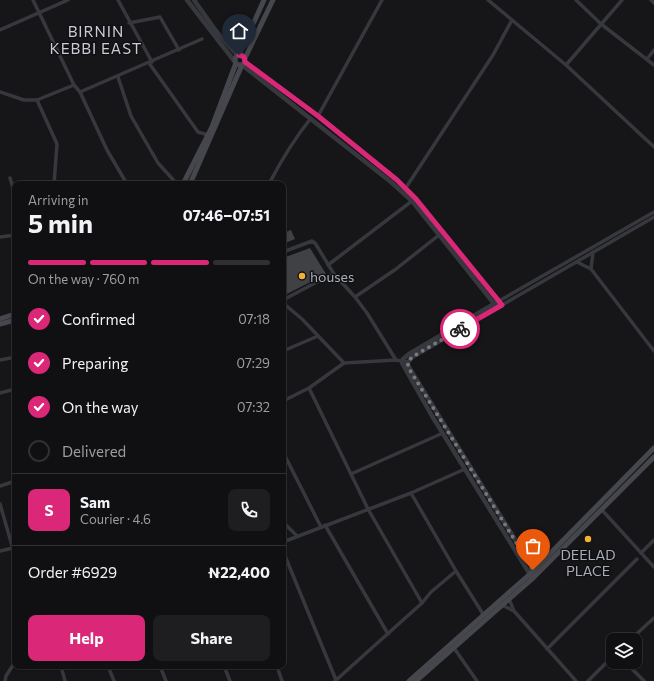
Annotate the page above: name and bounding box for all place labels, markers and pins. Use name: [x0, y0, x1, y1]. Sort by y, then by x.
pin: [222, 14, 256, 55]
place label: houses: [310, 268, 354, 285]
marker: houses: [297, 271, 307, 281]
pin: [516, 529, 550, 570]
marker: DEELAD PLACE: [583, 534, 593, 544]
place label: DEELAD PLACE: [561, 546, 615, 579]

